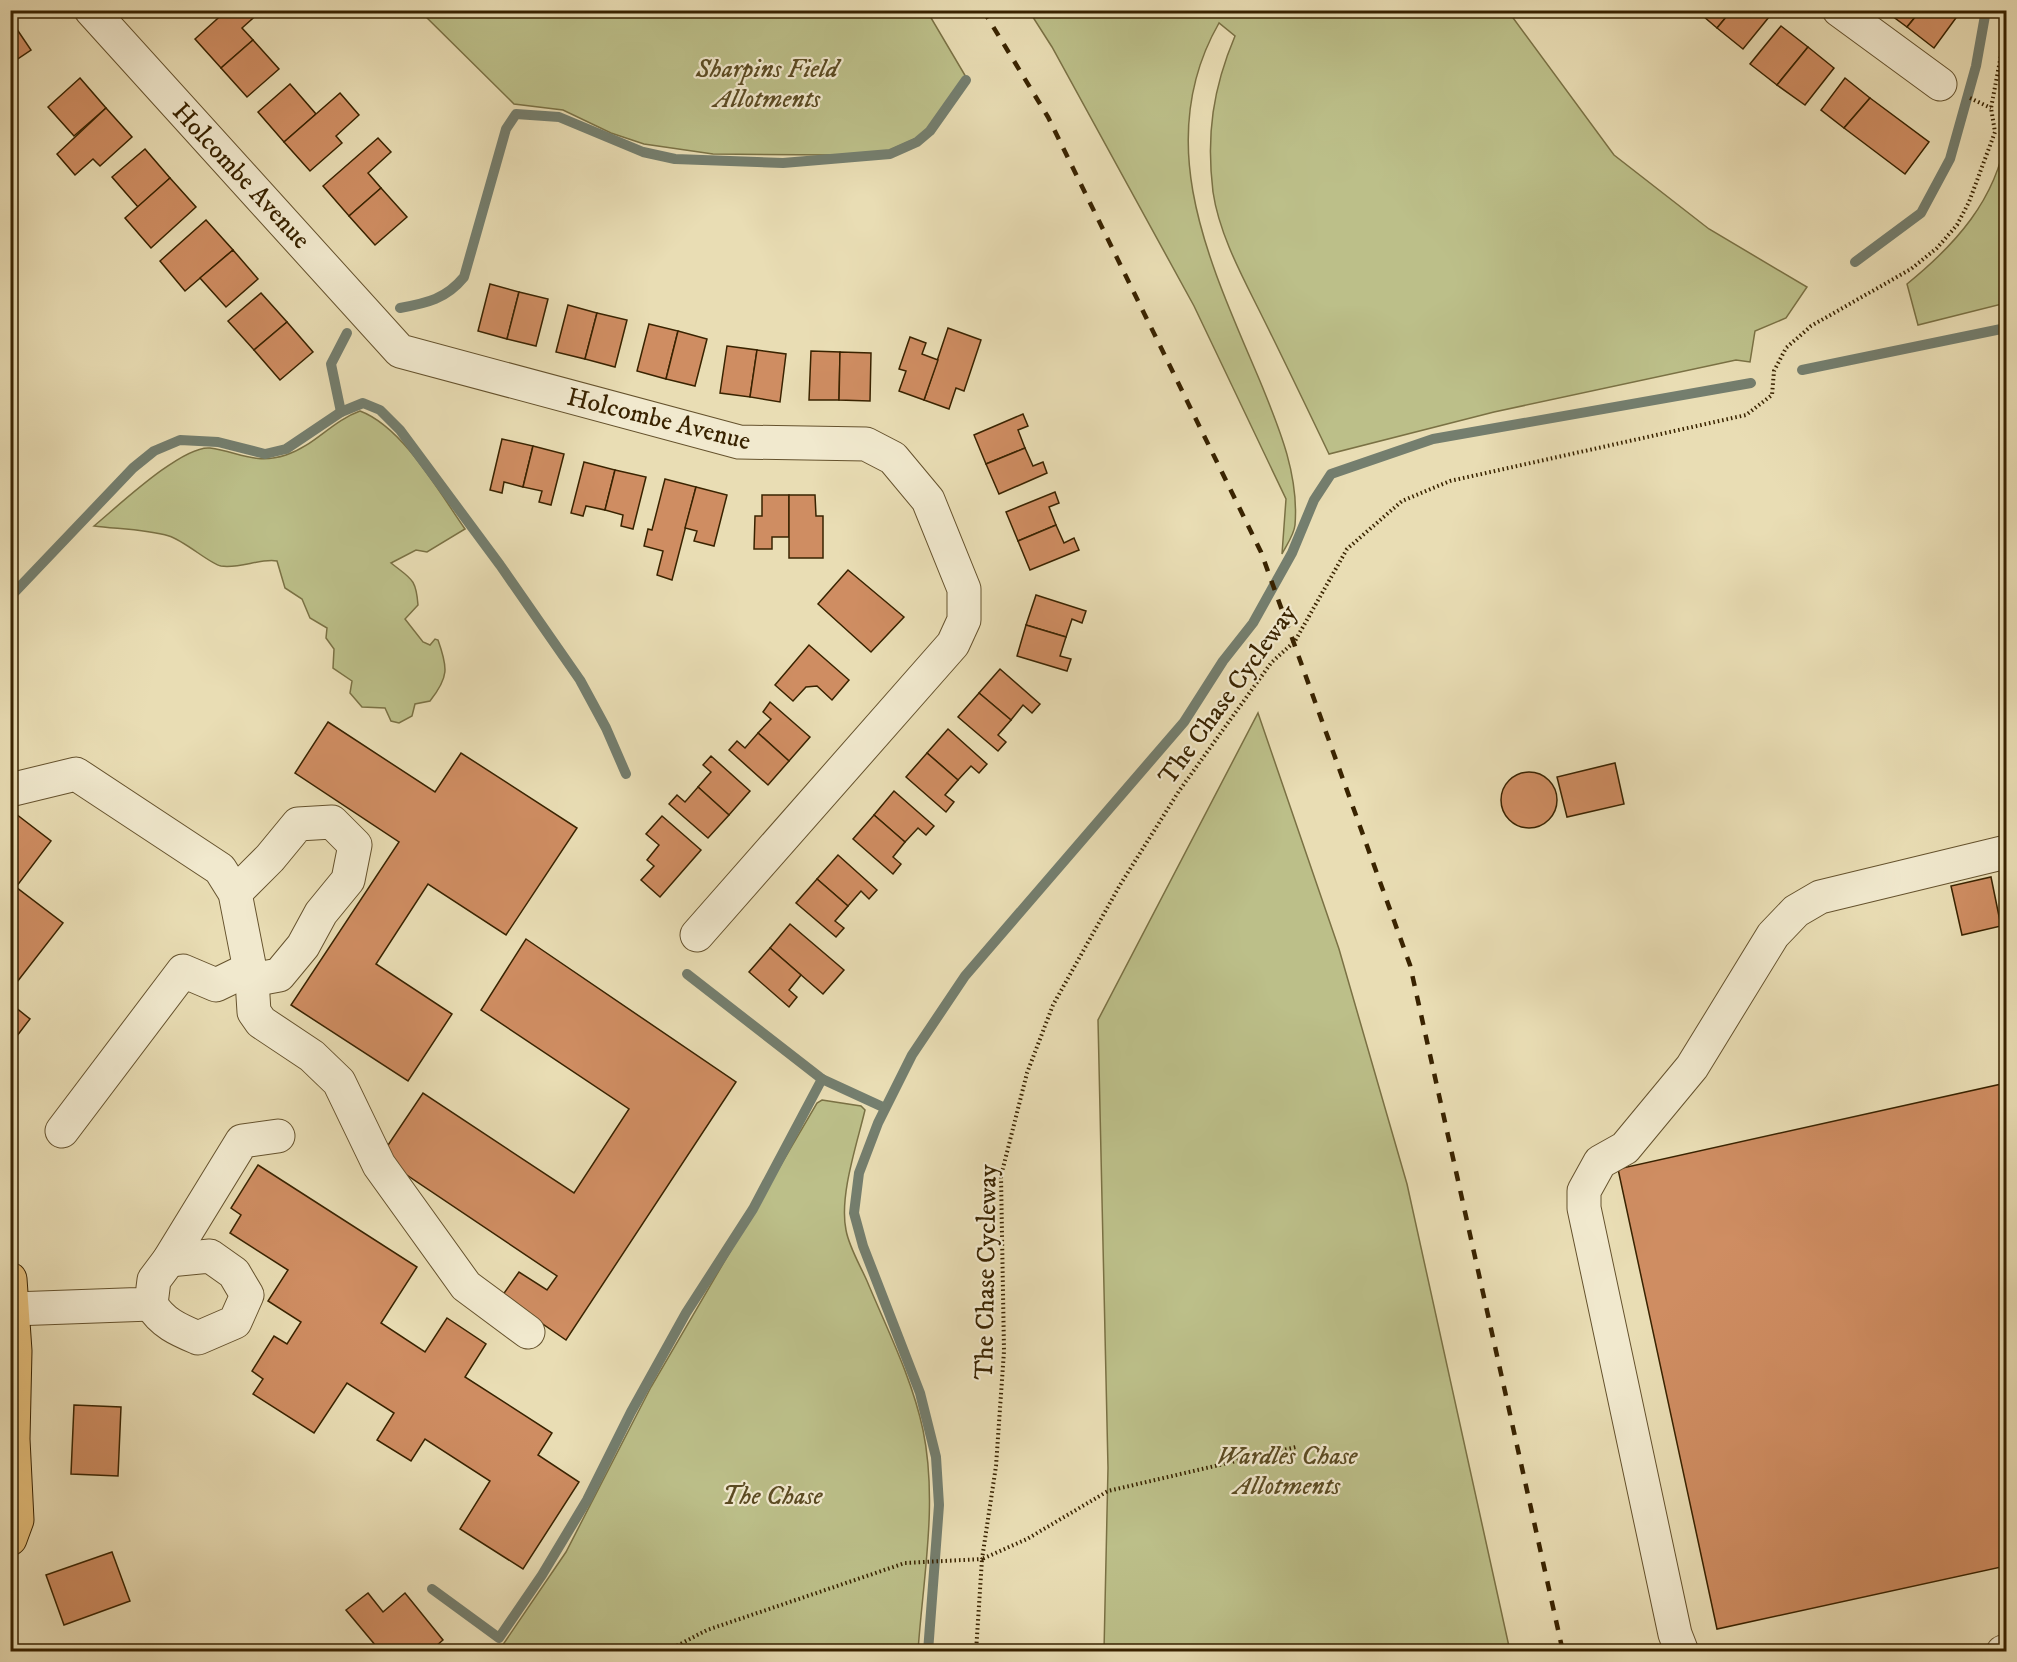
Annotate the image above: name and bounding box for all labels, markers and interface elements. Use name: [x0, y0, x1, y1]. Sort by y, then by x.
park label: Sharpins Field Allotments: [695, 53, 842, 116]
street label: Holcombe Avenue: [165, 96, 317, 256]
street label: Holcombe Avenue: [563, 381, 754, 458]
street label: The Chase Cycleway: [1152, 598, 1305, 792]
street label: The Chase Cycleway: [968, 1163, 1005, 1380]
park label: Wardles Chase Allotments: [1217, 1440, 1359, 1503]
park label: The Chase: [722, 1480, 823, 1513]

